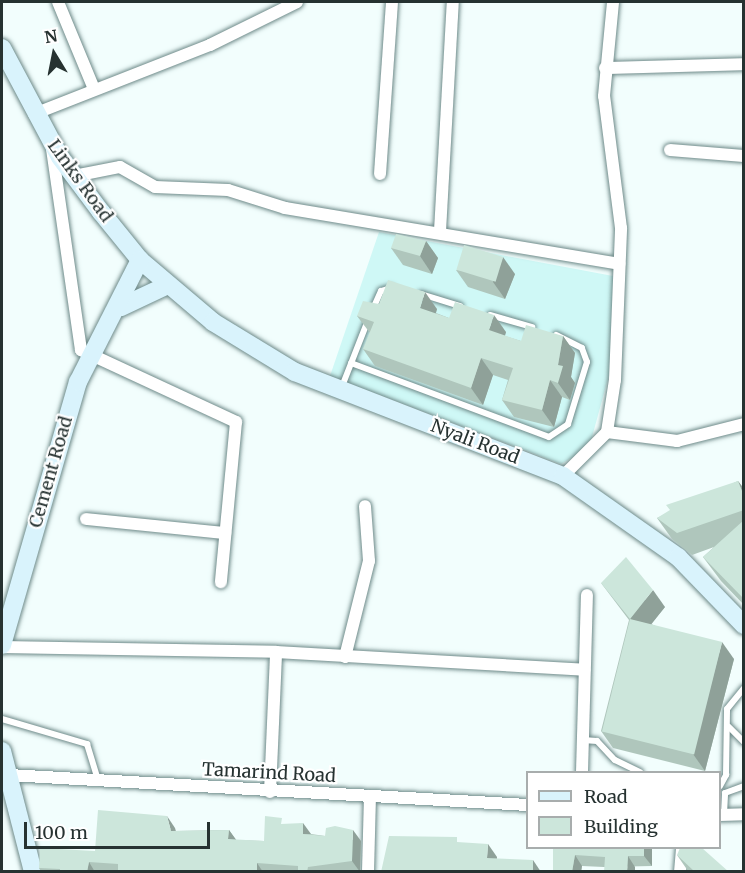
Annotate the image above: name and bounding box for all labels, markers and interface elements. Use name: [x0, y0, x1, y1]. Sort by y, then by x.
north arrow: [24, 24, 84, 84]
text: N: [43, 25, 59, 47]
street label: Links Road: [43, 135, 117, 227]
street label: Cement Road: [25, 414, 77, 530]
street label: Nyali Road: [428, 415, 522, 469]
street label: Tamarind Road: [201, 759, 337, 787]
legend: [526, 771, 721, 849]
text: Road: [584, 785, 628, 808]
scale bar: [27, 810, 213, 848]
text: Building: [584, 815, 658, 838]
text: 100 m: [35, 821, 88, 844]

